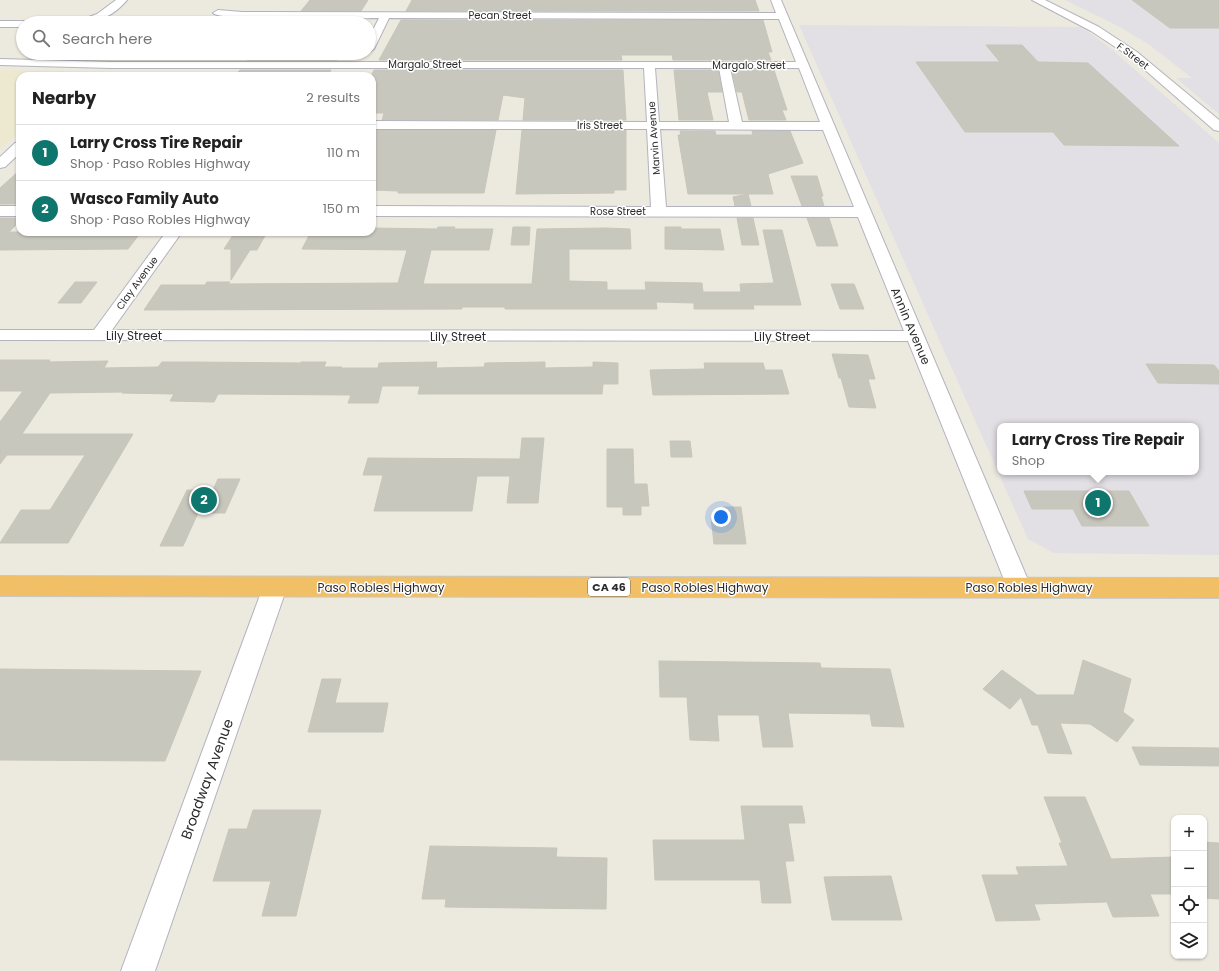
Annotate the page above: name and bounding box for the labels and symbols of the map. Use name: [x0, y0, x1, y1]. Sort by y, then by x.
street label: Pecan Street: [468, 8, 532, 23]
street label: F Street: [1114, 39, 1153, 73]
street label: Margalo Street: [388, 57, 462, 72]
street label: Margalo Street: [712, 58, 786, 73]
street label: Marvin Avenue: [644, 101, 664, 175]
street label: Iris Street: [577, 118, 623, 133]
street label: Rose Street: [590, 204, 646, 219]
street label: Clay Avenue: [112, 253, 162, 313]
street label: Annin Avenue: [887, 285, 935, 367]
street label: Lily Street: [106, 327, 162, 344]
street label: Lily Street: [430, 328, 486, 345]
street label: Lily Street: [754, 328, 810, 345]
pin: 2: [191, 485, 217, 515]
pin: 1: [1085, 488, 1111, 518]
your location: [711, 507, 731, 527]
road number: CA 46: [588, 578, 630, 596]
street label: Paso Robles Highway: [318, 579, 445, 596]
street label: Paso Robles Highway: [642, 579, 769, 596]
street label: Paso Robles Highway: [966, 579, 1093, 596]
street label: Broadway Avenue: [176, 716, 238, 842]

